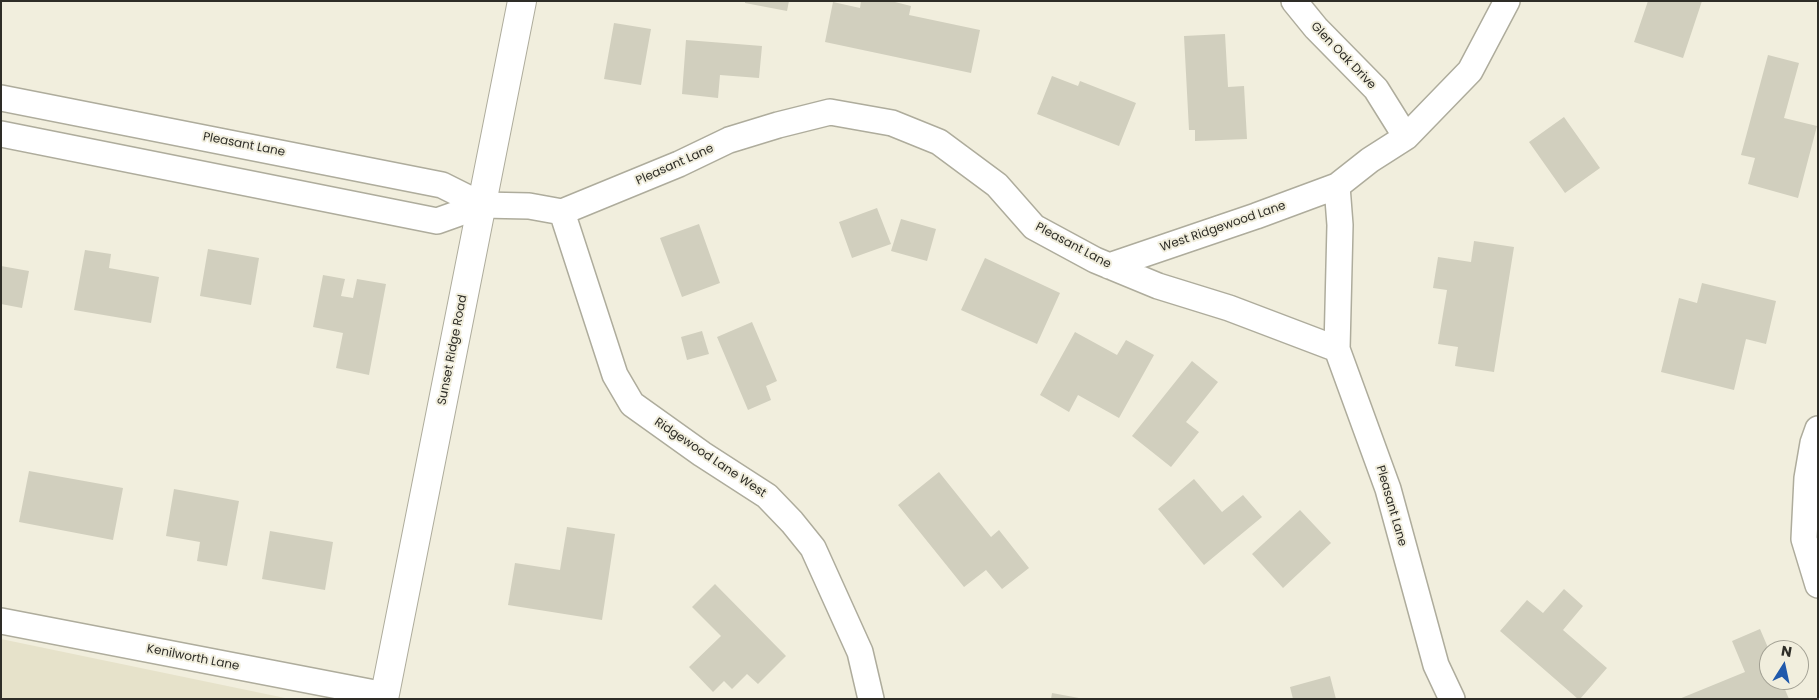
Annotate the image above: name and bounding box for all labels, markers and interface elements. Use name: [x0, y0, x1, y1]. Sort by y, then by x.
street label: Glen Oak Drive: [1307, 19, 1379, 93]
street label: Pleasant Lane: [202, 130, 286, 160]
street label: Pleasant Lane: [634, 141, 716, 189]
street label: West Ridgewood Lane: [1158, 199, 1288, 255]
street label: Pleasant Lane: [1033, 220, 1113, 272]
street label: Sunset Ridge Road: [435, 294, 471, 406]
street label: Ridgewood Lane West: [651, 415, 769, 501]
street label: Pleasant Lane: [1373, 464, 1409, 548]
north arrow: [1759, 640, 1809, 690]
text: N: [1780, 640, 1793, 662]
street label: Kenilworth Lane: [146, 642, 240, 674]

